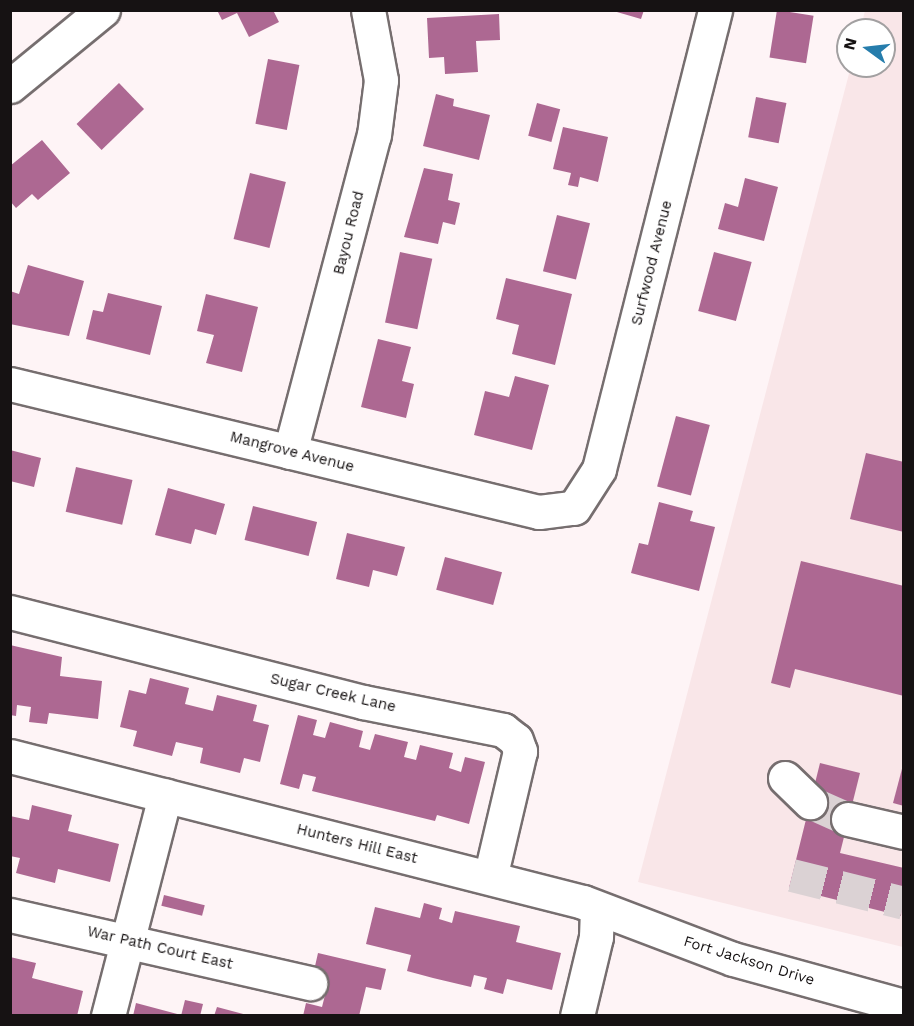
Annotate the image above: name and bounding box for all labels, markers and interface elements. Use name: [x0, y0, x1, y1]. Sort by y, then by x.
north arrow: [836, 18, 896, 78]
text: N: [839, 36, 861, 52]
street label: Bayou Road: [330, 189, 368, 277]
street label: Surfwood Avenue: [628, 198, 676, 328]
street label: Mangrove Avenue: [228, 428, 356, 476]
street label: Sugar Creek Lane: [268, 670, 398, 716]
street label: Hunters Hill East: [294, 820, 420, 868]
street label: War Path Court East: [85, 922, 235, 974]
street label: Fort Jackson Drive: [681, 932, 817, 990]

